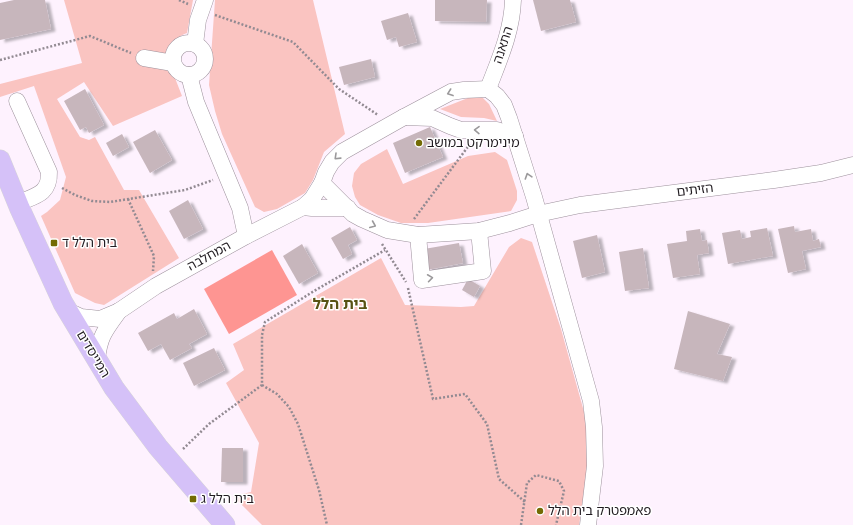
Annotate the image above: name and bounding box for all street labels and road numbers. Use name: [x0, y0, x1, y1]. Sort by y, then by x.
street label: התאנה: [488, 24, 518, 66]
street label: הזיתים: [675, 178, 715, 202]
street label: המחלבה: [184, 236, 234, 276]
street label: המייסדים: [71, 327, 115, 381]

